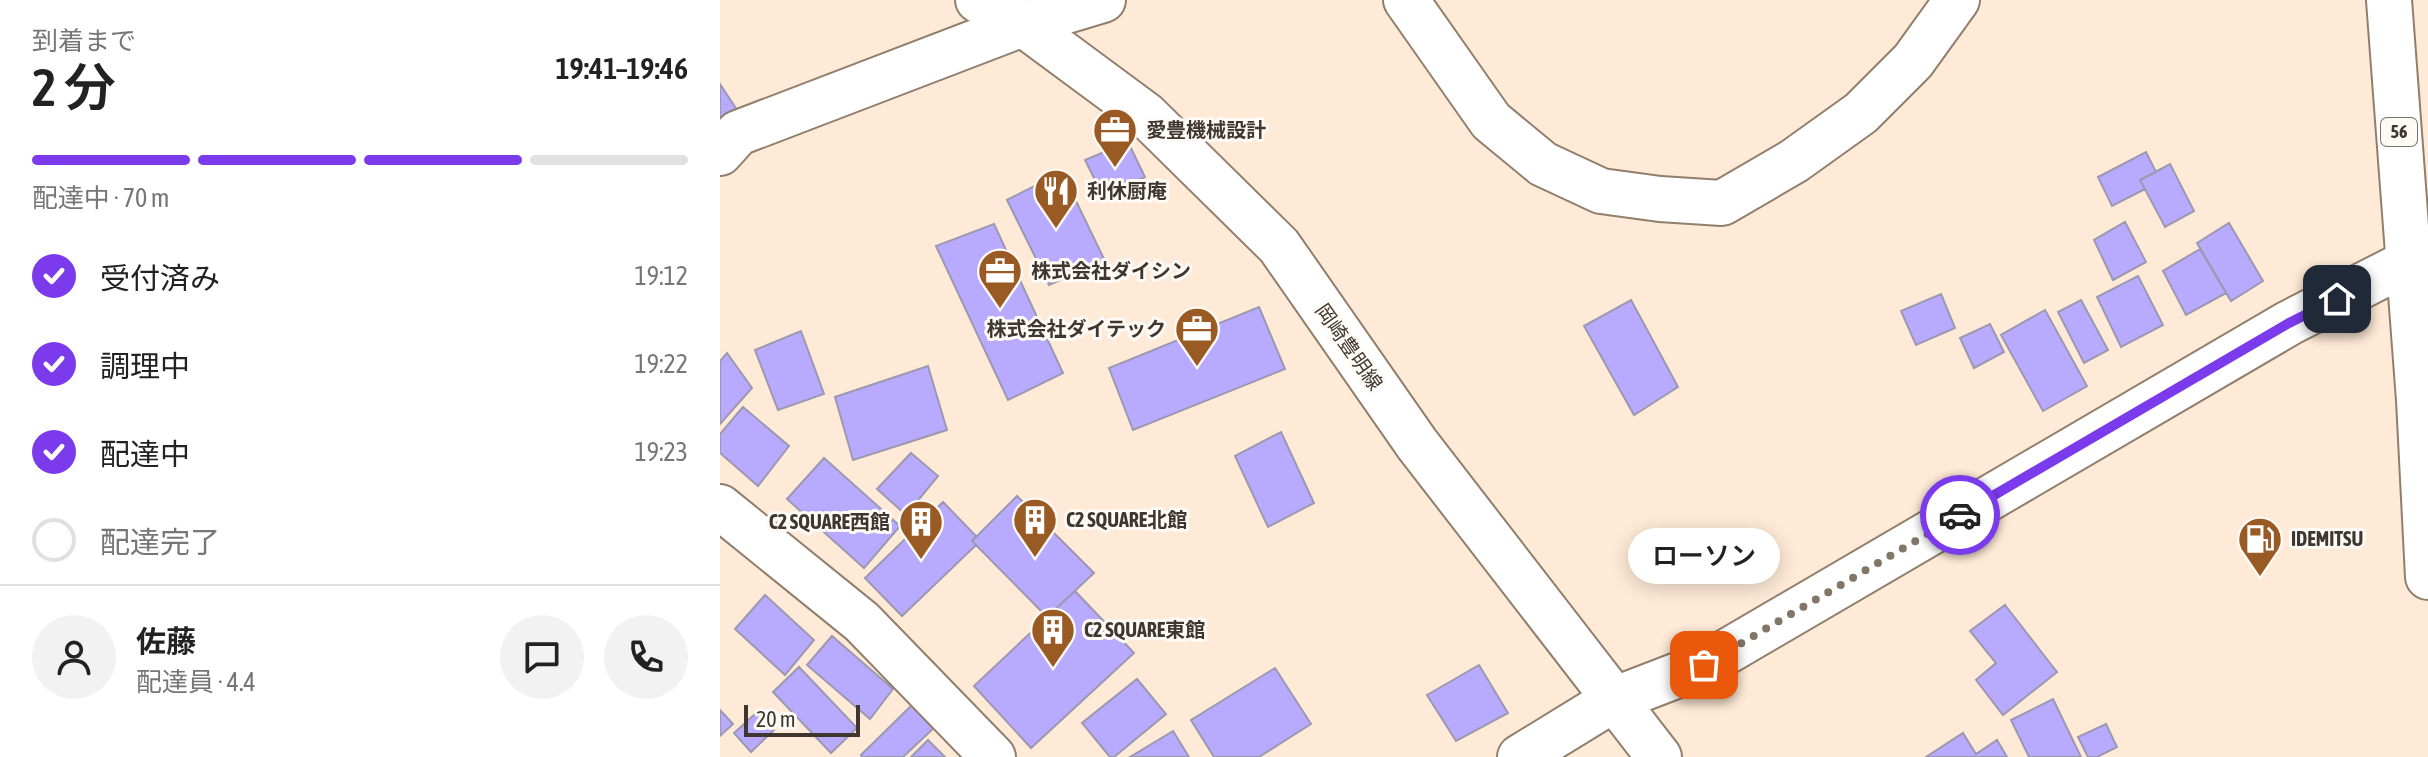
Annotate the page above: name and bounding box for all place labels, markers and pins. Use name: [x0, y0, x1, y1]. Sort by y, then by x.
office icon: 愛豊機械設計: [1091, 106, 1139, 169]
place label: 愛豊機械設計: [1146, 118, 1266, 141]
restaurant icon: 利休厨庵: [1032, 167, 1080, 230]
place label: 利休厨庵: [1087, 179, 1167, 202]
office icon: 株式会社ダイシン: [976, 247, 1024, 310]
place label: 株式会社ダイシン: [1031, 259, 1191, 282]
pin: [2303, 265, 2371, 333]
office icon: 株式会社ダイテック: [1173, 305, 1221, 368]
place label: 株式会社ダイテック: [986, 317, 1166, 340]
building icon: C2 SQUARE北館: [1011, 496, 1059, 559]
building icon: C2 SQUARE西館: [897, 498, 945, 561]
place label: C2 SQUARE北館: [1066, 508, 1187, 531]
place label: C2 SQUARE西館: [769, 510, 890, 533]
fuel station icon: IDEMITSU: [2236, 515, 2284, 578]
place label: IDEMITSU: [2291, 527, 2363, 550]
callout: ローソン: [1628, 529, 1780, 585]
building icon: C2 SQUARE東館: [1029, 606, 1077, 669]
place label: C2 SQUARE東館: [1084, 618, 1205, 641]
pin: [1670, 631, 1738, 699]

